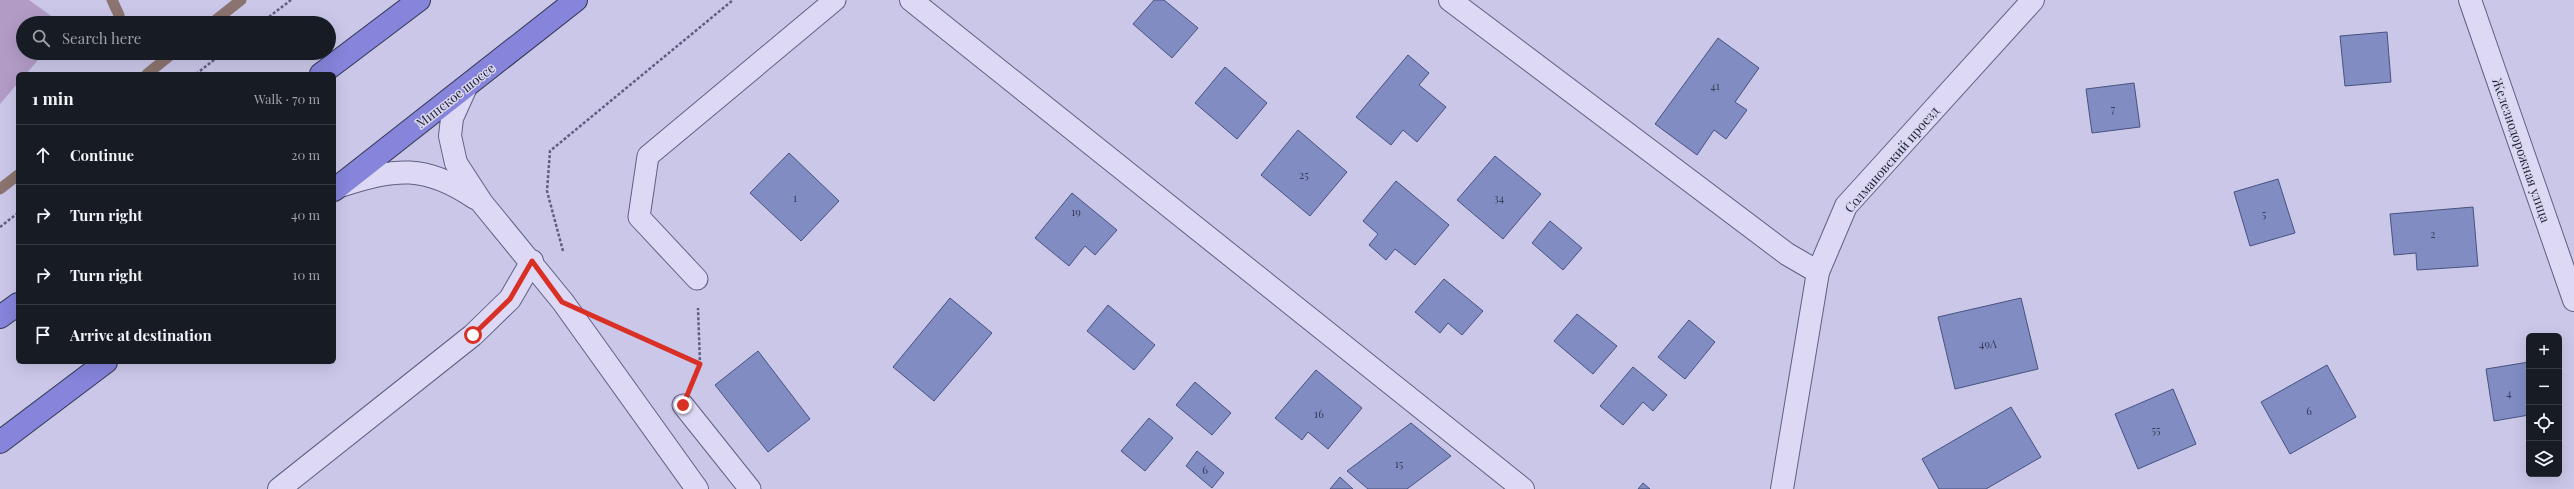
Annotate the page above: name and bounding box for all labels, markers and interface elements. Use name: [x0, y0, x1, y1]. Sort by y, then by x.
search box: [16, 16, 336, 60]
icon: search: [30, 27, 52, 49]
text: Search here: [62, 28, 141, 48]
street label: Минское шоссе: [412, 59, 498, 131]
street label: Железнодорожная улица: [2489, 75, 2555, 225]
house number: 41: [1710, 78, 1720, 93]
text: 1 min: [32, 87, 74, 109]
text: Walk · 70 m: [254, 90, 320, 107]
house number: 7: [2111, 101, 2116, 116]
street label: Солмановский проезд: [1840, 102, 1942, 216]
icon: ahead: [32, 144, 54, 166]
text: Continue: [70, 145, 134, 165]
text: 20 m: [291, 146, 320, 163]
house number: 25: [1299, 167, 1309, 182]
house number: 1: [793, 190, 797, 205]
house number: 34: [1494, 190, 1505, 205]
icon: right: [32, 204, 54, 226]
house number: 19: [1071, 204, 1081, 219]
text: Turn right: [70, 205, 143, 225]
text: 40 m: [291, 206, 320, 223]
house number: 5: [2262, 206, 2267, 221]
house number: 2: [2430, 226, 2436, 241]
icon: right: [32, 264, 54, 286]
text: Turn right: [70, 265, 143, 285]
text: 10 m: [293, 266, 320, 283]
icon: arrive: [32, 324, 54, 346]
text: Arrive at destination: [70, 325, 212, 345]
route start: [464, 326, 482, 344]
map controls: [2526, 333, 2562, 477]
button: +: [2526, 333, 2562, 369]
house number: 49А: [1979, 336, 1997, 351]
button: −: [2526, 369, 2562, 405]
house number: 4: [2506, 385, 2512, 400]
route end: [674, 396, 692, 414]
house number: 6: [2306, 403, 2312, 418]
button: locate: [2526, 405, 2562, 441]
house number: 16: [1314, 406, 1324, 421]
house number: 55: [2151, 422, 2161, 437]
button: layers: [2526, 441, 2562, 477]
house number: 15: [1395, 456, 1404, 471]
house number: 6: [1202, 462, 1208, 477]

